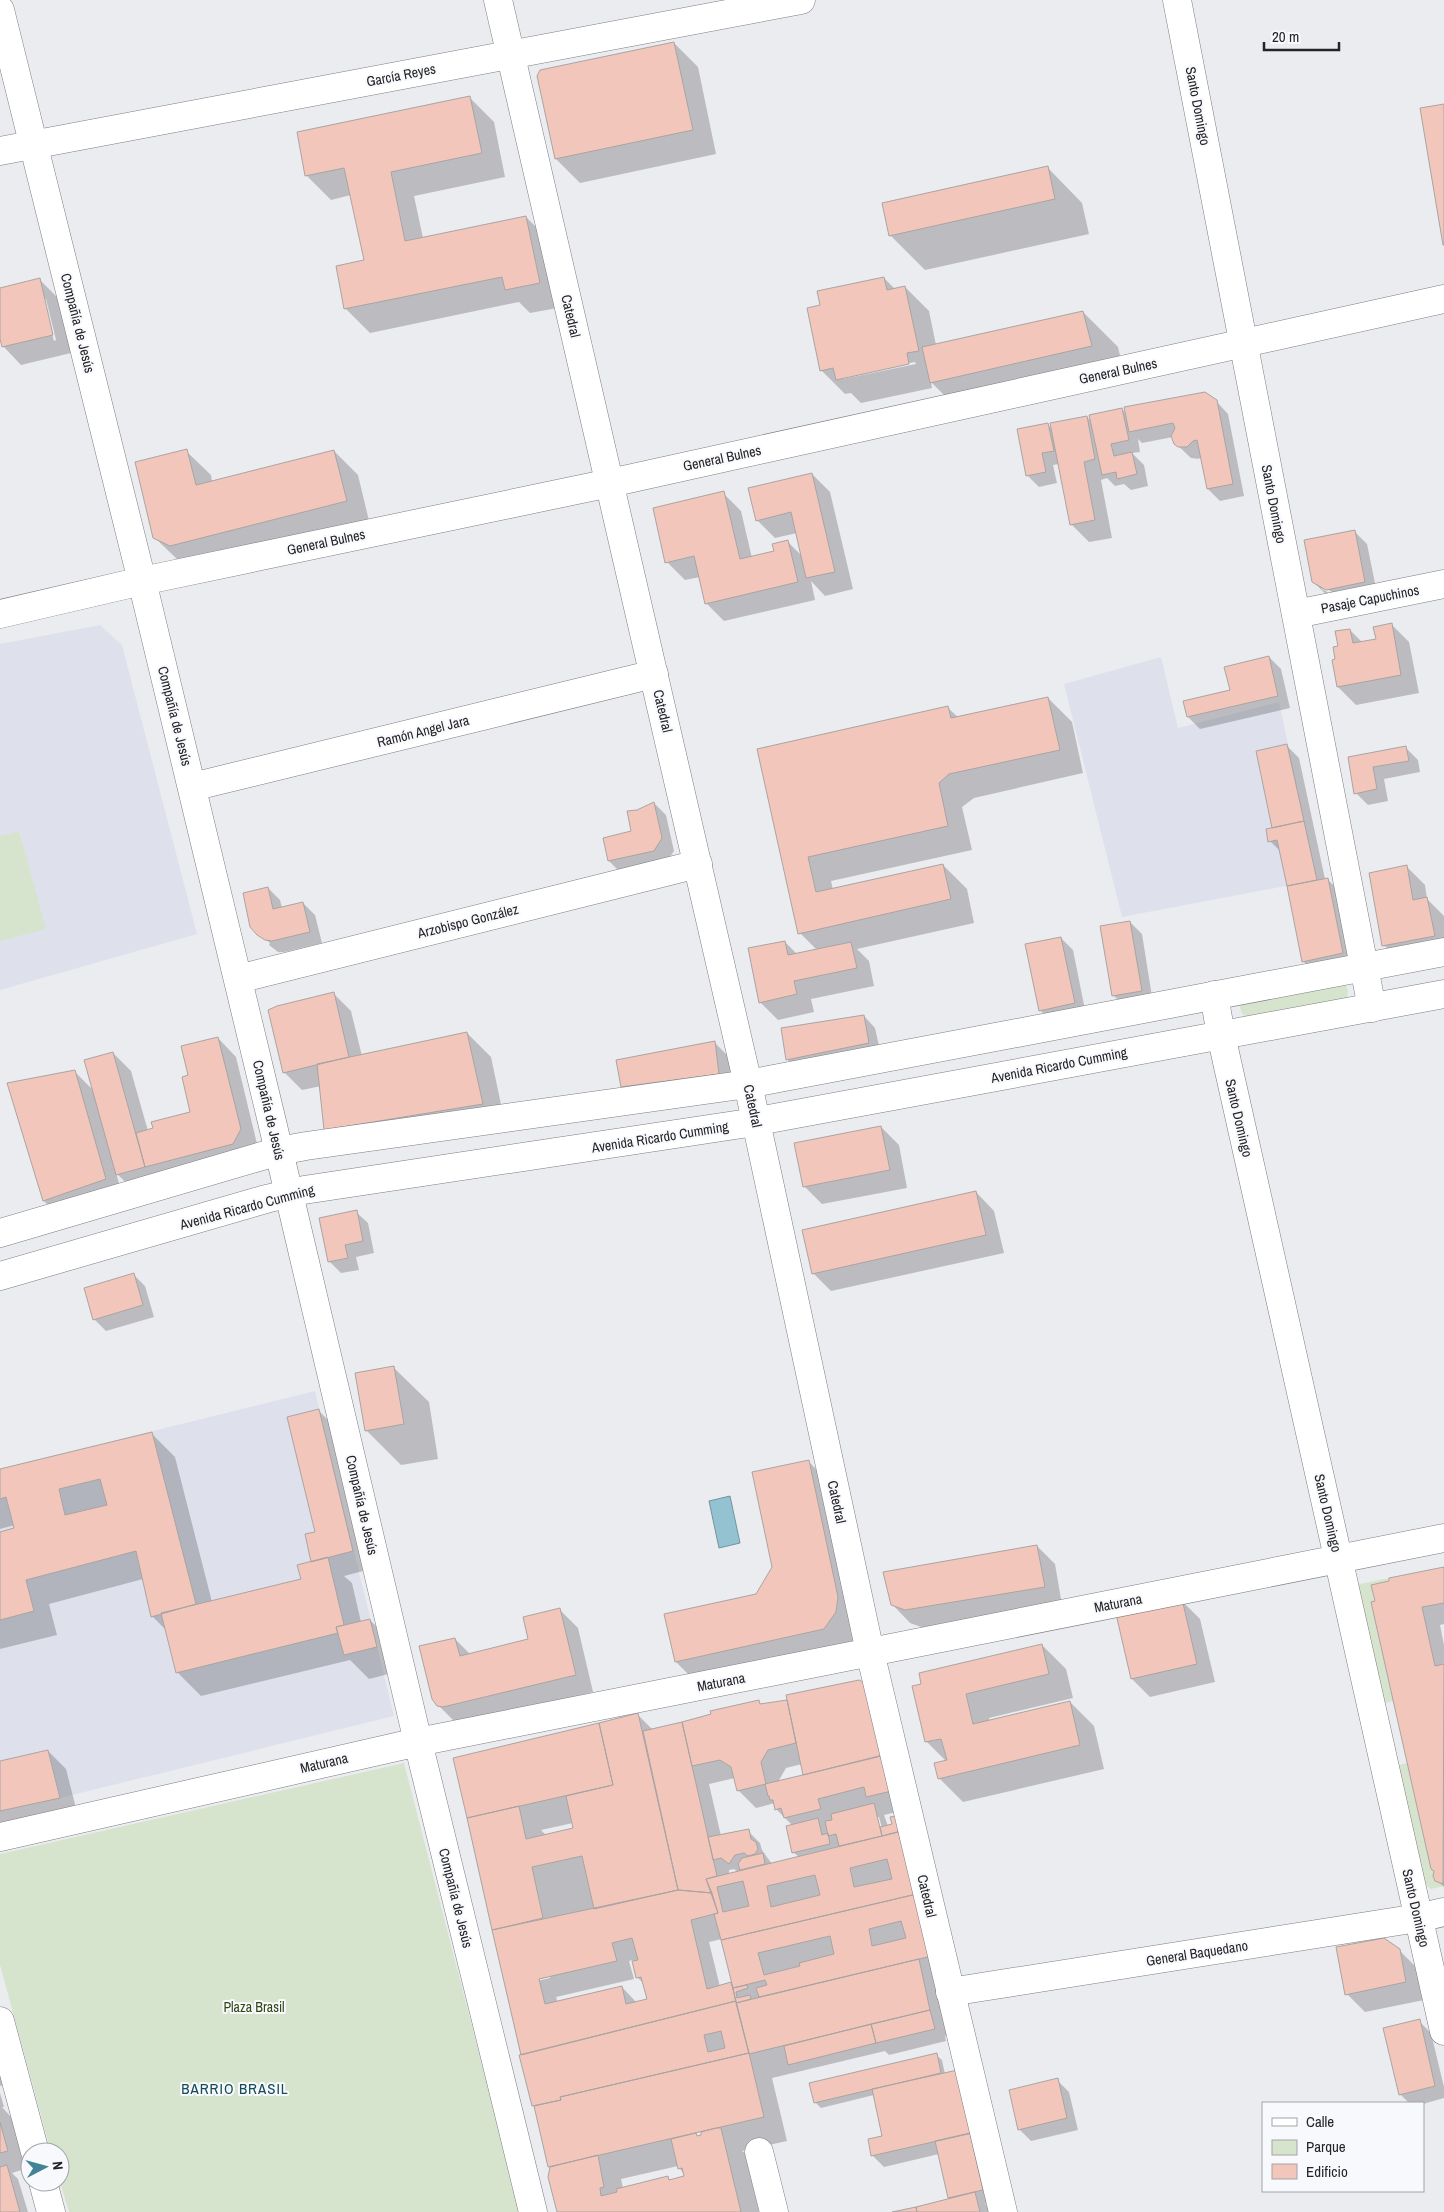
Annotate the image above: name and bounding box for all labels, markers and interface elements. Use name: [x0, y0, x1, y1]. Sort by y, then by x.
scale bar: [1264, 20, 1339, 52]
text: 20 m: [1272, 26, 1299, 47]
street label: García Reyes: [365, 59, 437, 91]
street label: Santo Domingo: [1182, 65, 1214, 147]
street label: Compañía de Jesús: [57, 271, 99, 375]
street label: Catedral: [557, 293, 585, 339]
street label: General Bulnes: [1077, 354, 1159, 388]
street label: General Bulnes: [681, 441, 763, 475]
street label: Santo Domingo: [1258, 463, 1290, 545]
street label: General Bulnes: [285, 525, 367, 559]
street label: Pasaje Capuchinos: [1319, 581, 1421, 617]
street label: Compañía de Jesús: [154, 664, 196, 768]
street label: Catedral: [649, 688, 677, 734]
street label: Ramón Angel Jara: [375, 711, 472, 751]
street label: Arzobispo González: [415, 900, 521, 942]
street label: Avenida Ricardo Cumming: [988, 1043, 1129, 1087]
street label: Compañía de Jesús: [249, 1058, 289, 1162]
street label: Santo Domingo: [1221, 1077, 1257, 1159]
street label: Catedral: [740, 1083, 766, 1129]
street label: Avenida Ricardo Cumming: [589, 1117, 730, 1157]
street label: Avenida Ricardo Cumming: [177, 1180, 317, 1234]
street label: Compañía de Jesús: [342, 1453, 382, 1557]
street label: Santo Domingo: [1310, 1472, 1346, 1554]
street label: Catedral: [824, 1479, 850, 1525]
street label: Maturana: [1092, 1589, 1144, 1616]
street label: Maturana: [695, 1668, 747, 1695]
street label: Maturana: [298, 1749, 350, 1777]
street label: Compañía de Jesús: [435, 1846, 477, 1950]
street label: Santo Domingo: [1398, 1867, 1434, 1949]
street label: Catedral: [913, 1873, 941, 1919]
street label: General Baquedano: [1145, 1936, 1249, 1970]
park label: Plaza Brasil: [223, 1998, 285, 2016]
district label: BARRIO BRASIL: [181, 2078, 289, 2099]
legend: [1262, 2102, 1424, 2192]
text: Calle: [1306, 2111, 1334, 2132]
text: Parque: [1306, 2136, 1346, 2157]
north arrow: [20, 2142, 70, 2192]
text: N: [49, 2161, 67, 2171]
text: Edificio: [1306, 2161, 1348, 2182]

